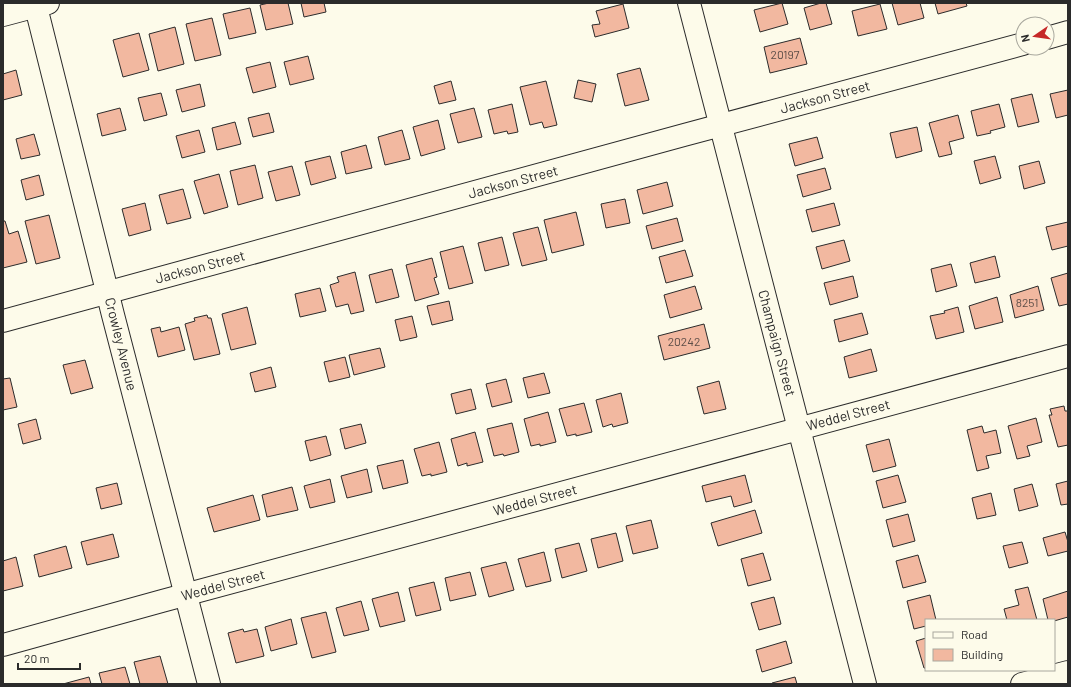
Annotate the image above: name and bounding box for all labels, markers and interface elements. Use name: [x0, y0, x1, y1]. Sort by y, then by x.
north arrow: [1015, 16, 1055, 56]
text: N: [1018, 33, 1032, 43]
house number: 20197: [770, 47, 800, 61]
street label: Jackson Street: [778, 76, 872, 117]
street label: Jackson Street: [466, 161, 560, 202]
street label: Jackson Street: [153, 246, 247, 287]
street label: Champaign Street: [755, 288, 800, 398]
house number: 8251: [1016, 295, 1038, 309]
street label: Crowley Avenue: [102, 296, 141, 392]
house number: 20242: [668, 334, 700, 348]
street label: Weddel Street: [804, 395, 892, 434]
street label: Weddel Street: [491, 480, 579, 519]
street label: Weddel Street: [179, 565, 267, 604]
legend: [925, 619, 1055, 671]
text: Road: [961, 627, 988, 641]
scale bar: [18, 645, 80, 671]
text: Building: [961, 647, 1003, 661]
text: 20 m: [24, 651, 50, 665]

